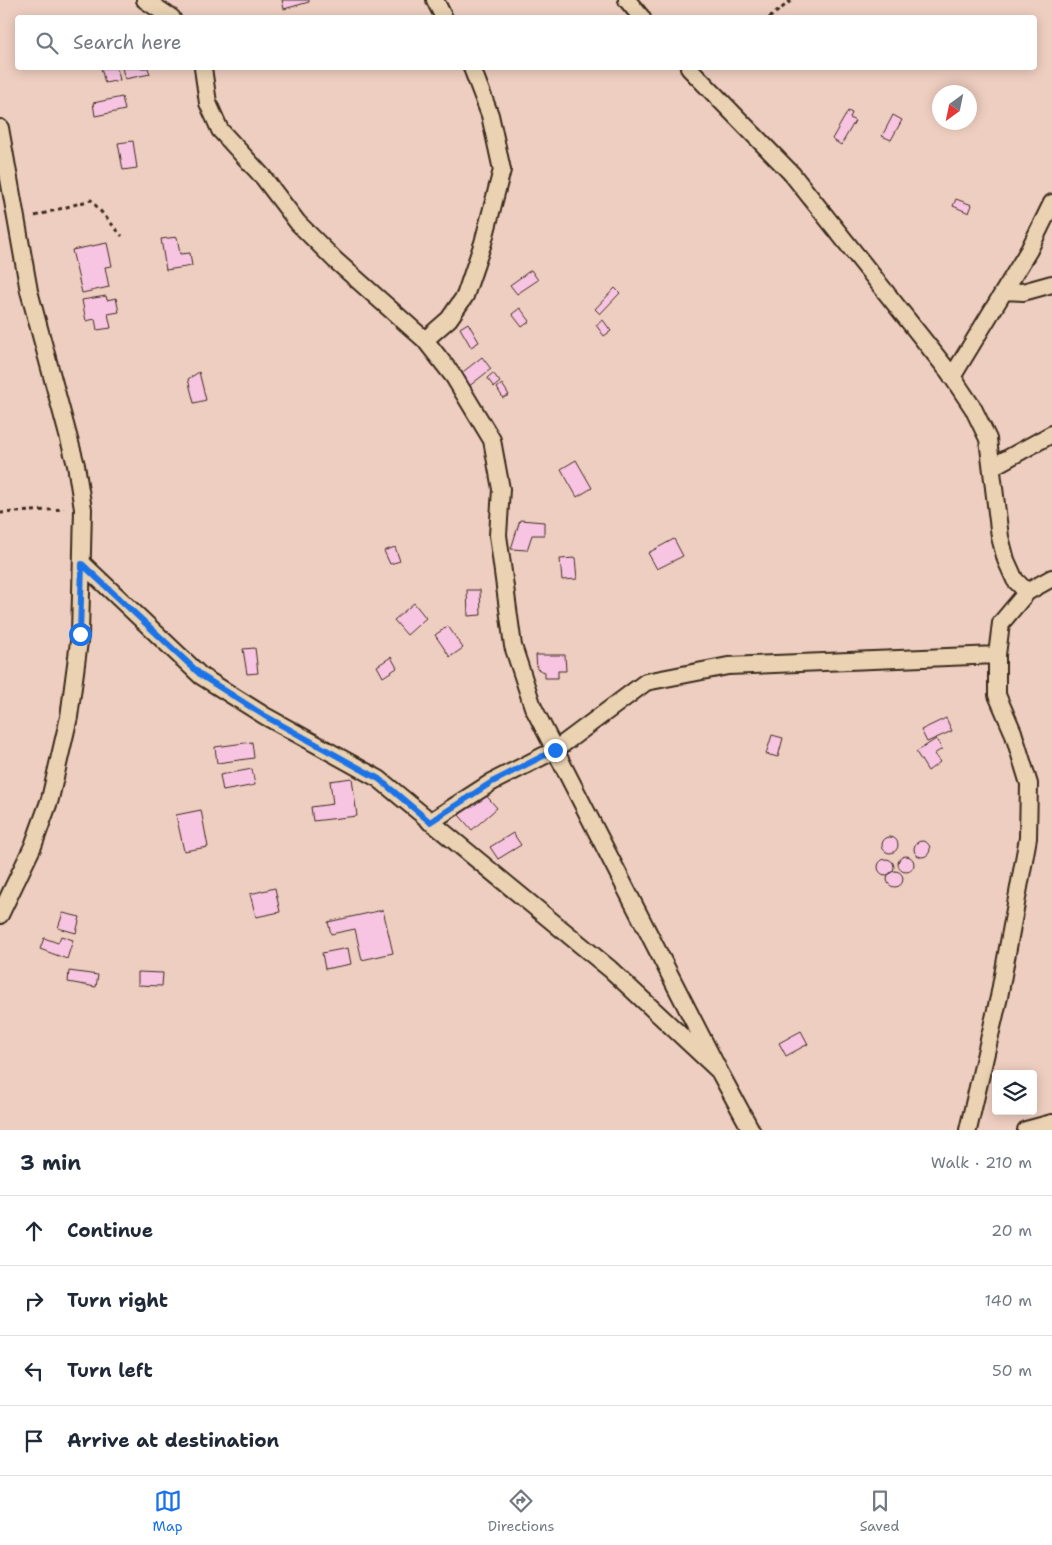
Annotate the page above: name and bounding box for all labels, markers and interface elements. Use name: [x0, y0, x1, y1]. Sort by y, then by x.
search box: [15, 15, 1037, 70]
icon: search: [33, 29, 61, 57]
text: Search here: [73, 30, 182, 55]
north arrow: [932, 85, 977, 130]
route start: [69, 623, 92, 646]
route end: [544, 739, 567, 762]
map controls: [992, 1070, 1037, 1115]
button: layers: [992, 1070, 1037, 1115]
text: 3 min: [20, 1149, 81, 1177]
text: Walk · 210 m: [931, 1152, 1032, 1173]
icon: ahead: [20, 1217, 48, 1245]
text: Continue: [67, 1218, 153, 1243]
text: 20 m: [991, 1220, 1032, 1241]
icon: right: [20, 1287, 48, 1315]
text: Turn right: [67, 1288, 168, 1313]
text: 140 m: [985, 1290, 1032, 1311]
icon: left: [20, 1357, 48, 1385]
text: Turn left: [67, 1358, 153, 1383]
text: 50 m: [992, 1360, 1032, 1381]
icon: arrive: [20, 1427, 48, 1455]
text: Arrive at destination: [67, 1428, 279, 1453]
tab: Map: [153, 1487, 183, 1535]
tab: Directions: [488, 1487, 554, 1535]
tab: Saved: [860, 1487, 899, 1535]

